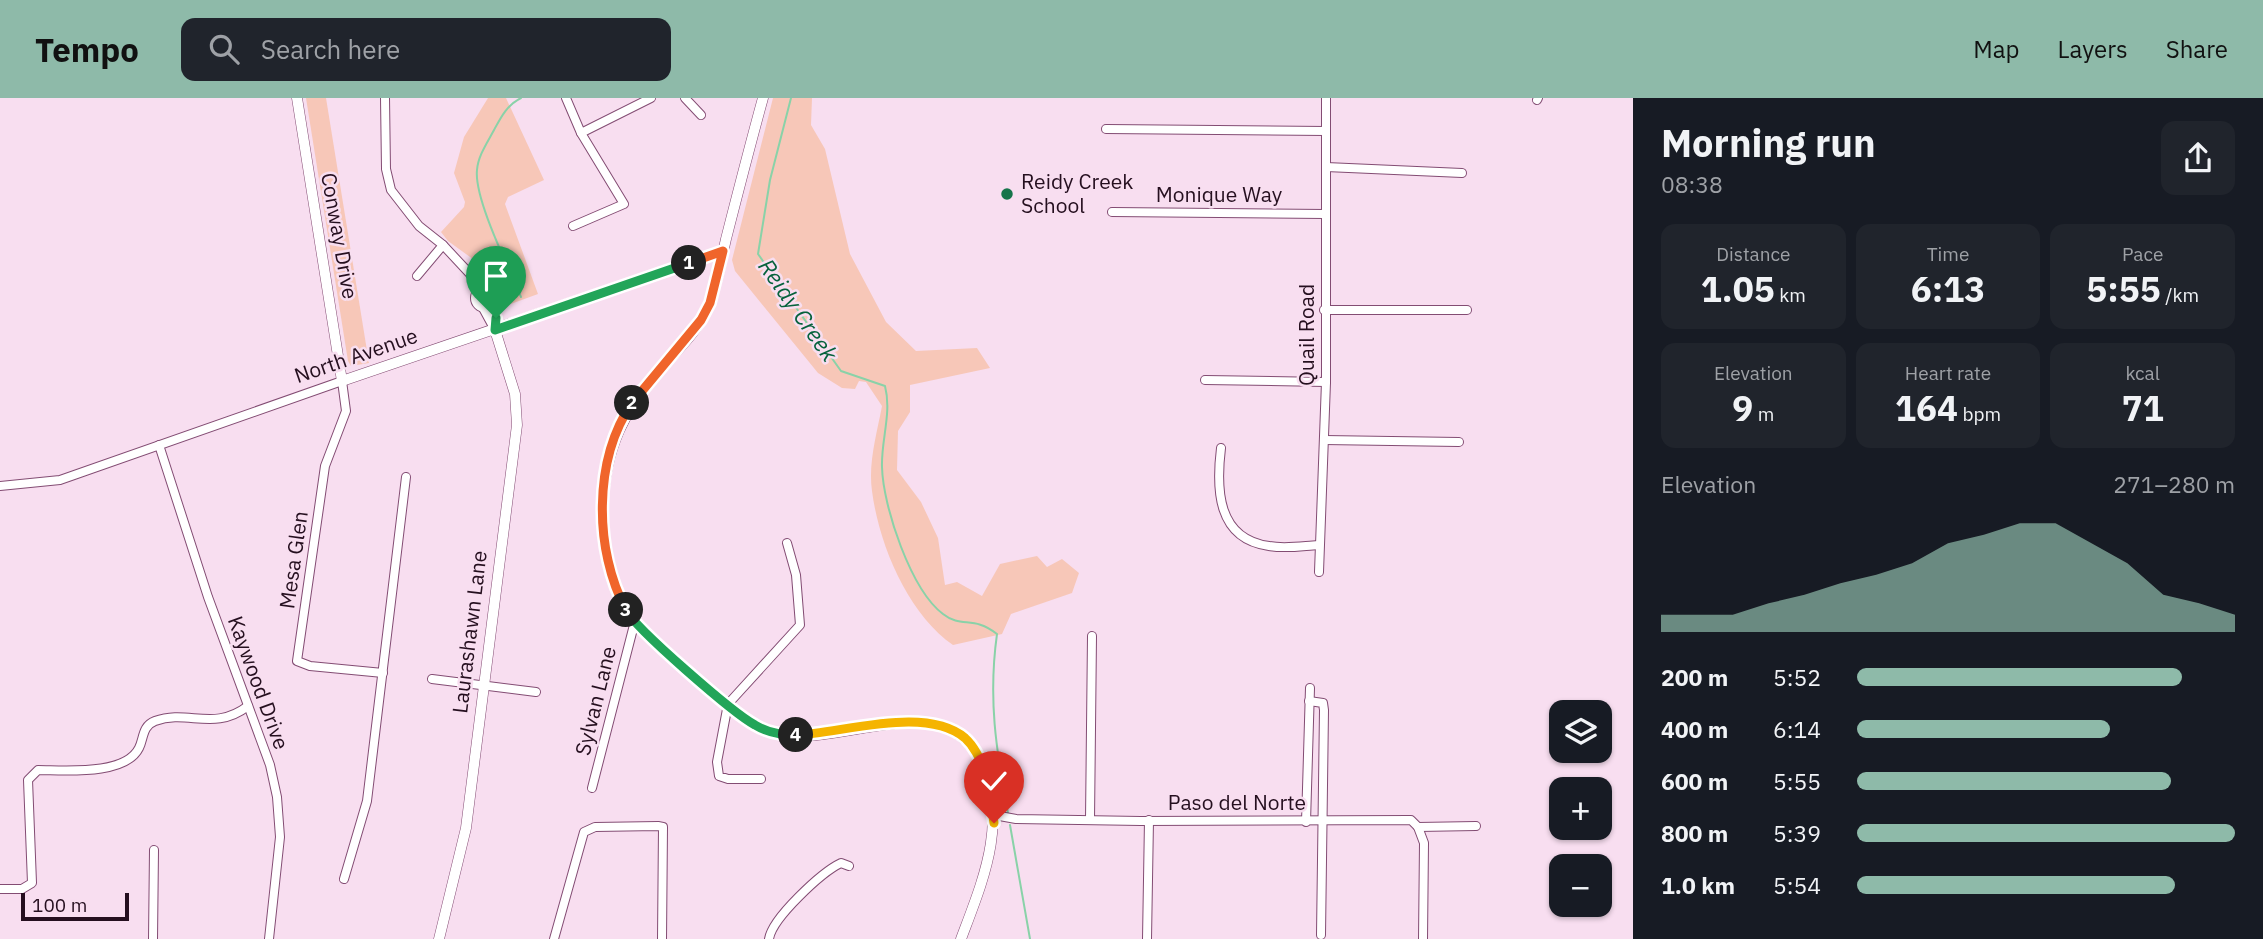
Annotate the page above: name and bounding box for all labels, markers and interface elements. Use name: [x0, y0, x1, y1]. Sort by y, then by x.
search box: [181, 18, 671, 81]
text: Tempo: [35, 28, 139, 71]
icon: search: [205, 30, 243, 68]
text: Search here: [261, 32, 400, 66]
text: Map: [1973, 33, 2020, 65]
text: Layers: [2058, 33, 2128, 65]
text: Share: [2166, 33, 2228, 65]
text: Morning run: [1661, 118, 1876, 167]
button: share: [2161, 121, 2235, 195]
place label: Reidy Creek School: [1021, 167, 1133, 219]
text: 08:38: [1661, 169, 1723, 199]
street label: Conway Drive: [315, 170, 365, 301]
street label: Monique Way: [1156, 180, 1283, 208]
marker: Reidy Creek School: [999, 186, 1015, 202]
text: Distance: [1716, 242, 1790, 266]
text: Time: [1927, 242, 1969, 266]
text: Pace: [2122, 242, 2163, 266]
pin: [466, 246, 526, 318]
pin: 1: [672, 246, 706, 280]
text: 1: [683, 250, 694, 274]
water label: Reidy Creek: [752, 252, 846, 368]
icon: arrive: [477, 257, 515, 295]
text: 1.05: [1701, 266, 1775, 312]
text: 6:13: [1911, 266, 1985, 312]
text: 5:55: [2086, 266, 2161, 312]
text: km: [1775, 283, 1806, 307]
text: /km: [2161, 283, 2199, 307]
street label: Quail Road: [1292, 284, 1320, 386]
street label: North Avenue: [290, 321, 421, 389]
text: Elevation: [1714, 361, 1793, 385]
text: Heart rate: [1905, 361, 1991, 385]
text: kcal: [2125, 361, 2160, 385]
text: 9: [1732, 385, 1753, 431]
text: 164: [1895, 385, 1958, 431]
text: 71: [2122, 385, 2164, 431]
pin: 2: [614, 386, 650, 420]
text: 2: [626, 390, 637, 414]
text: m: [1753, 402, 1774, 426]
text: bpm: [1958, 402, 2001, 426]
text: Elevation: [1661, 469, 1756, 499]
text: 271–280 m: [2113, 469, 2235, 499]
street label: Mesa Glen: [272, 509, 314, 611]
street label: Laurashawn Lane: [445, 549, 493, 715]
pin: 3: [608, 592, 644, 628]
text: 3: [620, 597, 631, 621]
street label: Kaywood Drive: [222, 612, 296, 753]
street label: Sylvan Lane: [568, 643, 622, 758]
text: 200 m: [1661, 662, 1728, 692]
text: 5:52: [1773, 662, 1821, 692]
map controls: [1549, 700, 1612, 917]
button: layers: [1549, 700, 1612, 763]
text: 400 m: [1661, 714, 1728, 744]
text: 6:14: [1773, 714, 1821, 744]
pin: 4: [778, 718, 814, 752]
text: 4: [790, 722, 801, 746]
pin: [964, 751, 1024, 823]
icon: check: [975, 762, 1013, 800]
text: 600 m: [1661, 766, 1728, 796]
text: 5:55: [1773, 766, 1821, 796]
button: +: [1549, 777, 1612, 840]
street label: Paso del Norte: [1168, 788, 1306, 816]
text: 800 m: [1661, 818, 1728, 848]
text: 5:39: [1773, 818, 1821, 848]
button: −: [1549, 854, 1612, 917]
text: 1.0 km: [1661, 870, 1735, 900]
text: 5:54: [1773, 870, 1821, 900]
scale bar: [21, 890, 130, 922]
text: 100 m: [32, 893, 87, 917]

